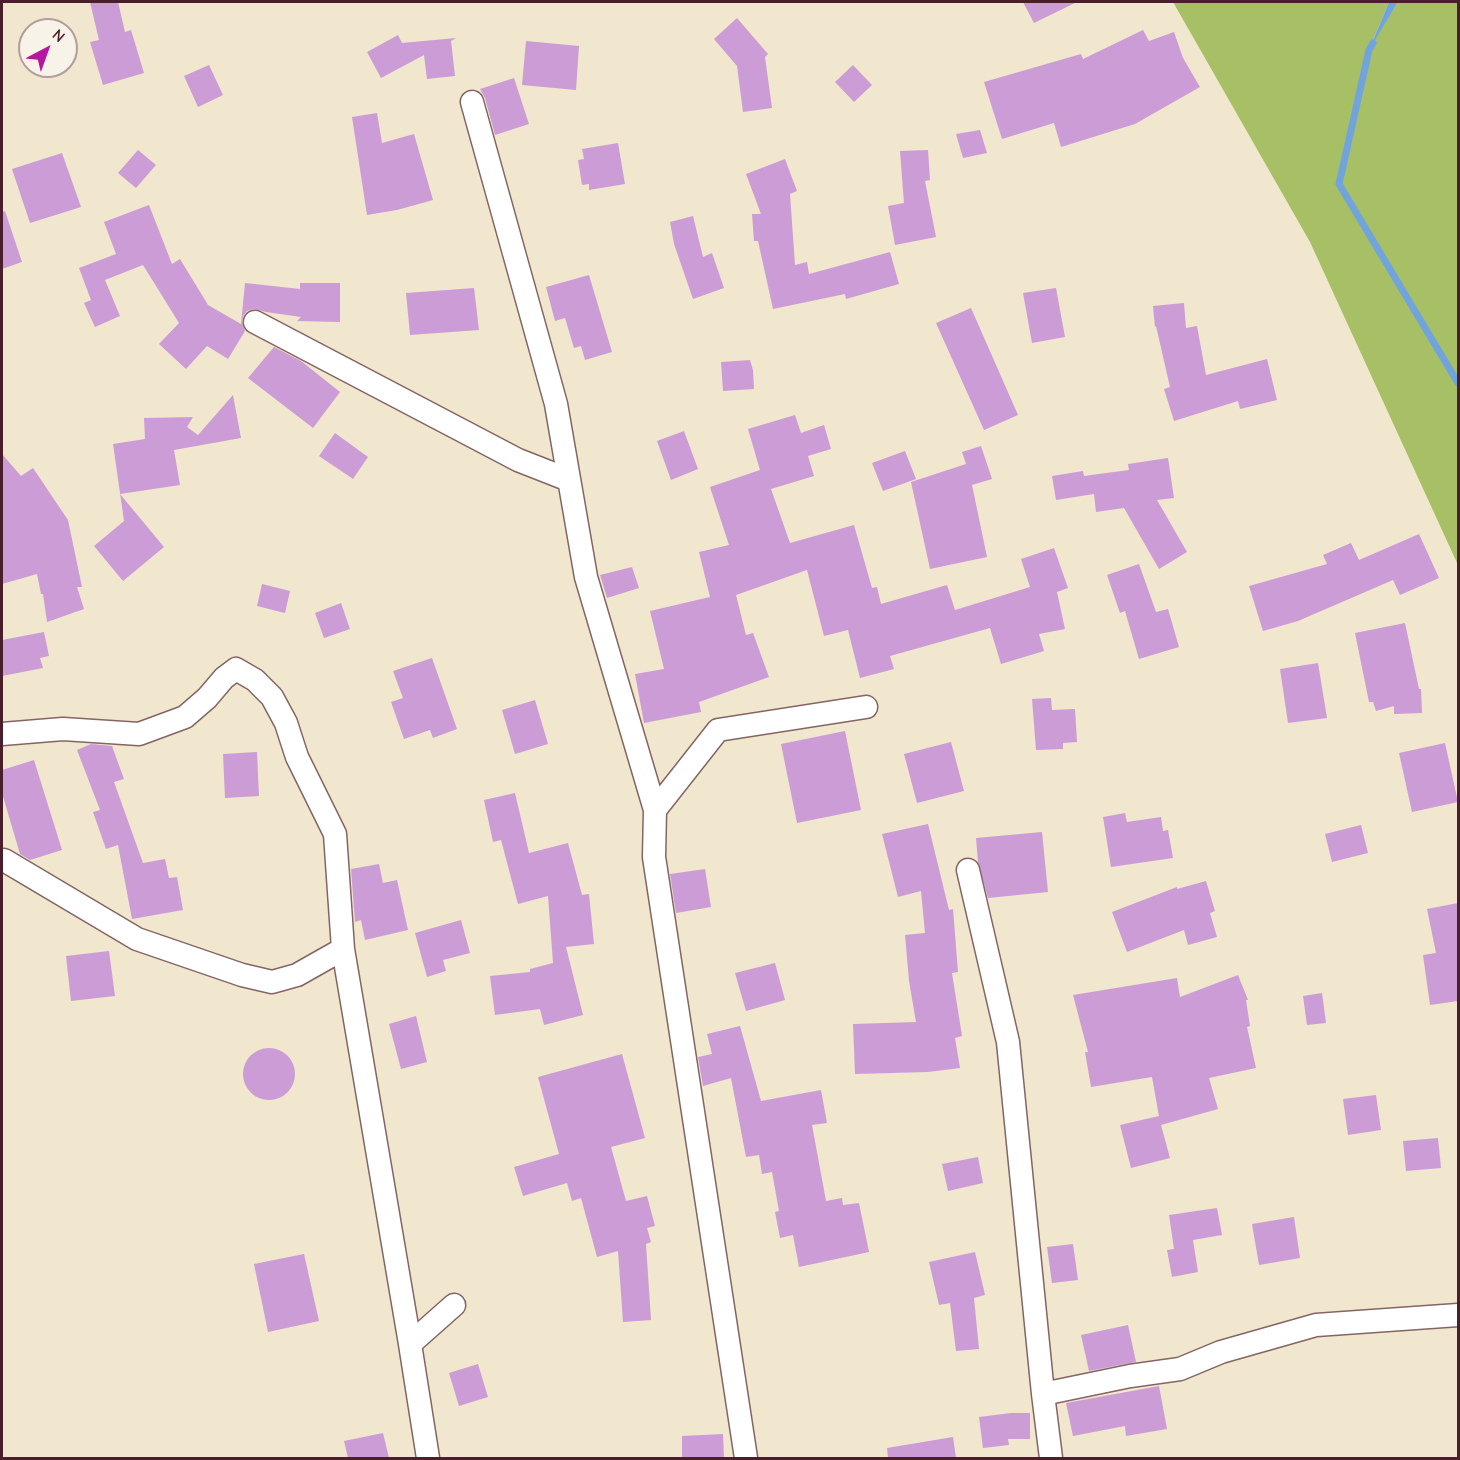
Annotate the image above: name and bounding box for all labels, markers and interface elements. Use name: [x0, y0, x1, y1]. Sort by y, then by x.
north arrow: [18, 18, 78, 78]
text: N: [49, 26, 68, 46]

